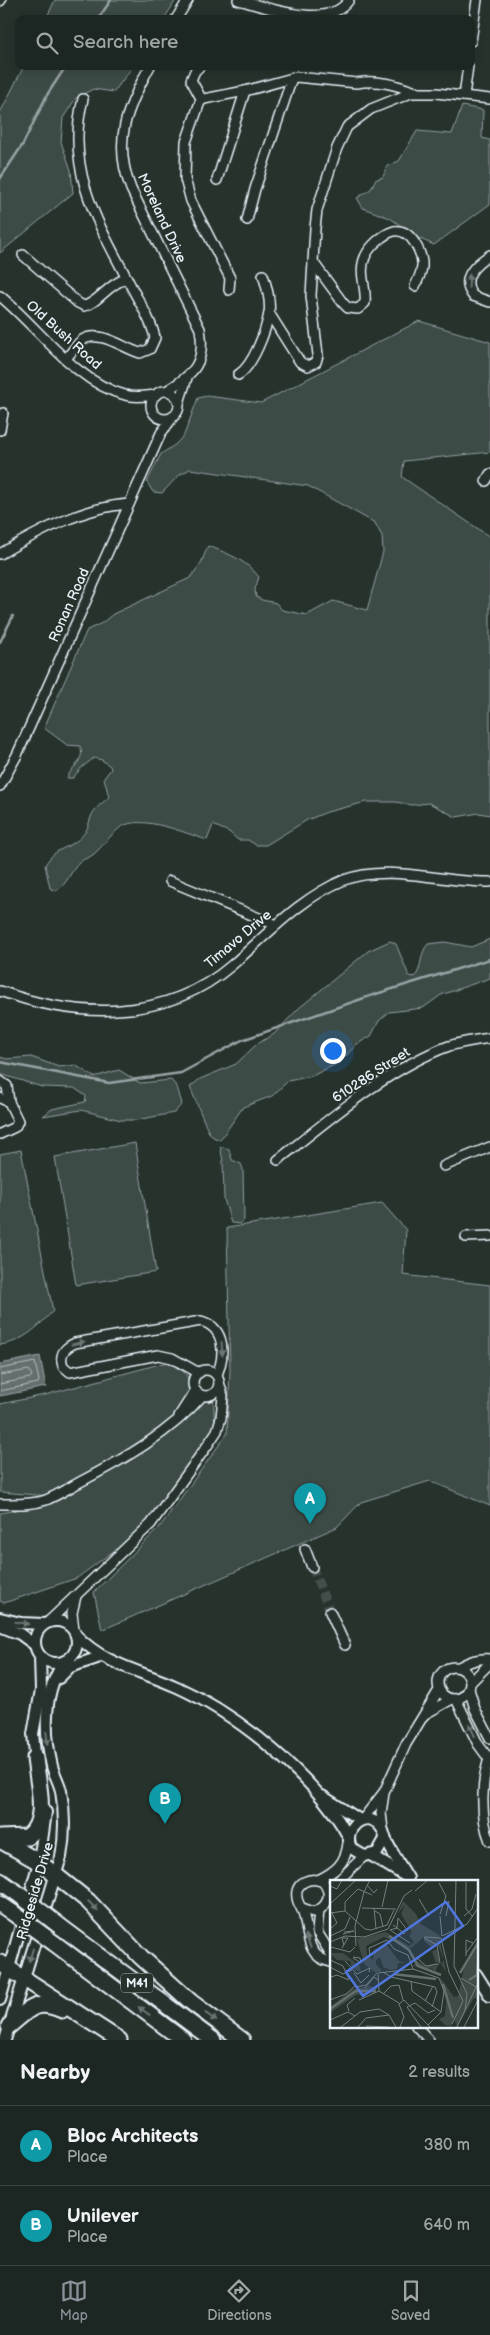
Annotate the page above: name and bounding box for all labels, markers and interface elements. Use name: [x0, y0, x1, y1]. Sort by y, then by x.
search box: [15, 15, 475, 70]
icon: search: [33, 29, 61, 57]
text: Search here: [73, 31, 178, 54]
street label: Moreland Drive: [134, 171, 190, 265]
one-way arrow: [466, 272, 474, 288]
street label: Old Bush Road: [23, 297, 105, 373]
street label: Ronan Road: [45, 565, 93, 645]
street label: Timavo Drive: [201, 906, 275, 972]
your location: [320, 1038, 346, 1064]
street label: 610286 Street: [329, 1043, 414, 1106]
one-way arrow: [71, 1339, 86, 1347]
one-way arrow: [218, 1341, 226, 1357]
pin: A: [294, 1483, 326, 1524]
one-way arrow: [14, 1619, 30, 1627]
one-way arrow: [467, 1723, 475, 1737]
one-way arrow: [43, 1730, 51, 1746]
pin: B: [149, 1783, 181, 1824]
street label: Ridgeside Drive: [13, 1840, 57, 1942]
inset map: [330, 1880, 478, 2028]
one-way arrow: [87, 1900, 99, 1912]
one-way arrow: [304, 1934, 312, 1948]
one-way arrow: [27, 1948, 35, 1963]
road number: M41: [121, 1974, 153, 1992]
one-way arrow: [137, 2006, 151, 2016]
one-way arrow: [204, 2012, 218, 2022]
text: Nearby: [20, 2060, 90, 2085]
text: 2 results: [408, 2063, 470, 2082]
text: Bloc Architects: [67, 2125, 198, 2148]
text: A: [31, 2136, 41, 2155]
text: 380 m: [424, 2136, 470, 2155]
text: Place: [67, 2148, 108, 2167]
text: Unilever: [67, 2205, 139, 2228]
text: B: [30, 2216, 42, 2235]
text: 640 m: [424, 2216, 470, 2235]
text: Place: [67, 2228, 108, 2247]
tab: Map: [60, 2277, 88, 2324]
tab: Directions: [207, 2277, 272, 2324]
tab: Saved: [391, 2277, 430, 2324]

